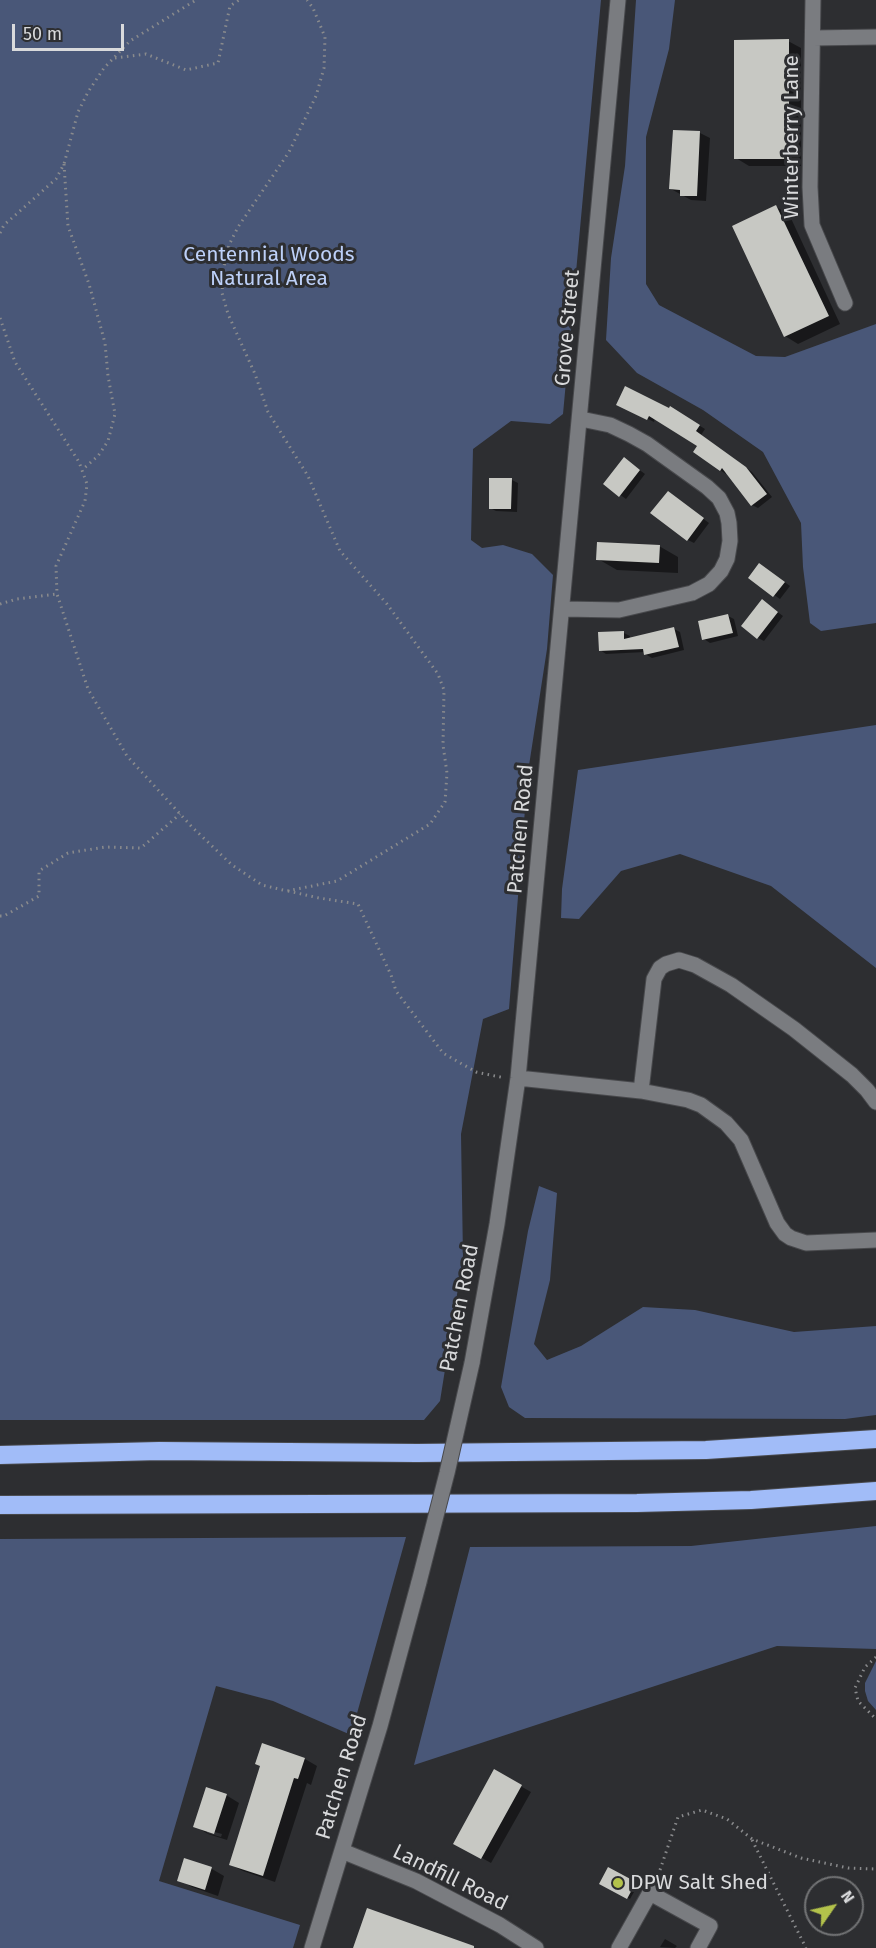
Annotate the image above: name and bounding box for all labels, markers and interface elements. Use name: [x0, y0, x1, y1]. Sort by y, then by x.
scale bar: [15, 12, 128, 50]
text: 50 m: [23, 23, 62, 45]
street label: Winterberry Lane: [779, 55, 805, 219]
park label: Centennial Woods Natural Area: [183, 242, 355, 292]
street label: Grove Street: [550, 269, 586, 387]
street label: Patchen Road: [503, 763, 539, 895]
street label: Patchen Road: [435, 1242, 485, 1374]
street label: Patchen Road: [311, 1711, 373, 1843]
street label: Landfill Road: [388, 1839, 512, 1917]
place label: DPW Salt Shed: [630, 1870, 768, 1896]
marker: DPW Salt Shed: [611, 1876, 625, 1890]
north arrow: [804, 1876, 864, 1936]
text: N: [837, 1887, 859, 1906]

